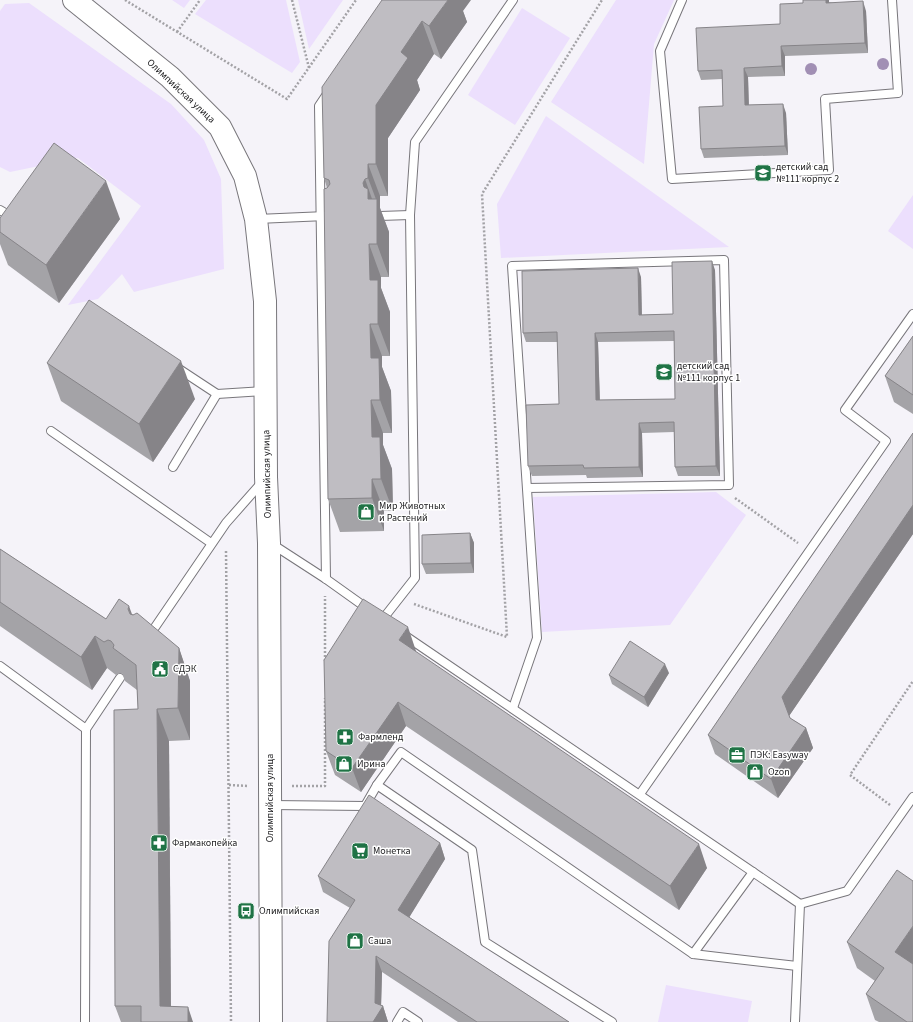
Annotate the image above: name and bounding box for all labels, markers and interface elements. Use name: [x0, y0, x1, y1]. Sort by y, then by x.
street label: Олимпийская улица: [144, 56, 218, 126]
place label: детский сад №111 корпус 2: [776, 160, 839, 186]
school or university icon: детский сад №111 корпус 2: [753, 163, 773, 183]
place label: детский сад №111 корпус 1: [677, 359, 740, 385]
school or university icon: детский сад №111 корпус 1: [654, 362, 674, 382]
street label: Олимпийская улица: [259, 430, 275, 518]
place label: Мир Животных и Растений: [379, 499, 446, 525]
shop icon: Мир Животных и Растений: [356, 502, 376, 522]
public building icon: СДЭК: [150, 659, 170, 679]
place label: СДЭК: [173, 662, 197, 676]
pharmacy icon: Фармленд: [335, 727, 355, 747]
place label: Фармленд: [358, 730, 404, 744]
office icon: ПЭК: Easyway: [727, 745, 747, 765]
place label: ПЭК: Easyway: [750, 748, 809, 762]
street label: Олимпийская улица: [263, 754, 277, 842]
shop icon: Ирина: [334, 754, 354, 774]
place label: Ирина: [357, 757, 385, 771]
shop icon: Ozon: [745, 762, 765, 782]
place label: Ozon: [768, 765, 790, 779]
pharmacy icon: Фармакопейка: [149, 833, 169, 853]
place label: Фармакопейка: [172, 836, 237, 850]
supermarket icon: Монетка: [350, 841, 370, 861]
place label: Монетка: [373, 844, 411, 858]
bus stop icon: Олимпийская: [236, 901, 256, 921]
place label: Олимпийская: [259, 904, 319, 918]
shop icon: Саша: [345, 931, 365, 951]
place label: Саша: [368, 934, 391, 948]

